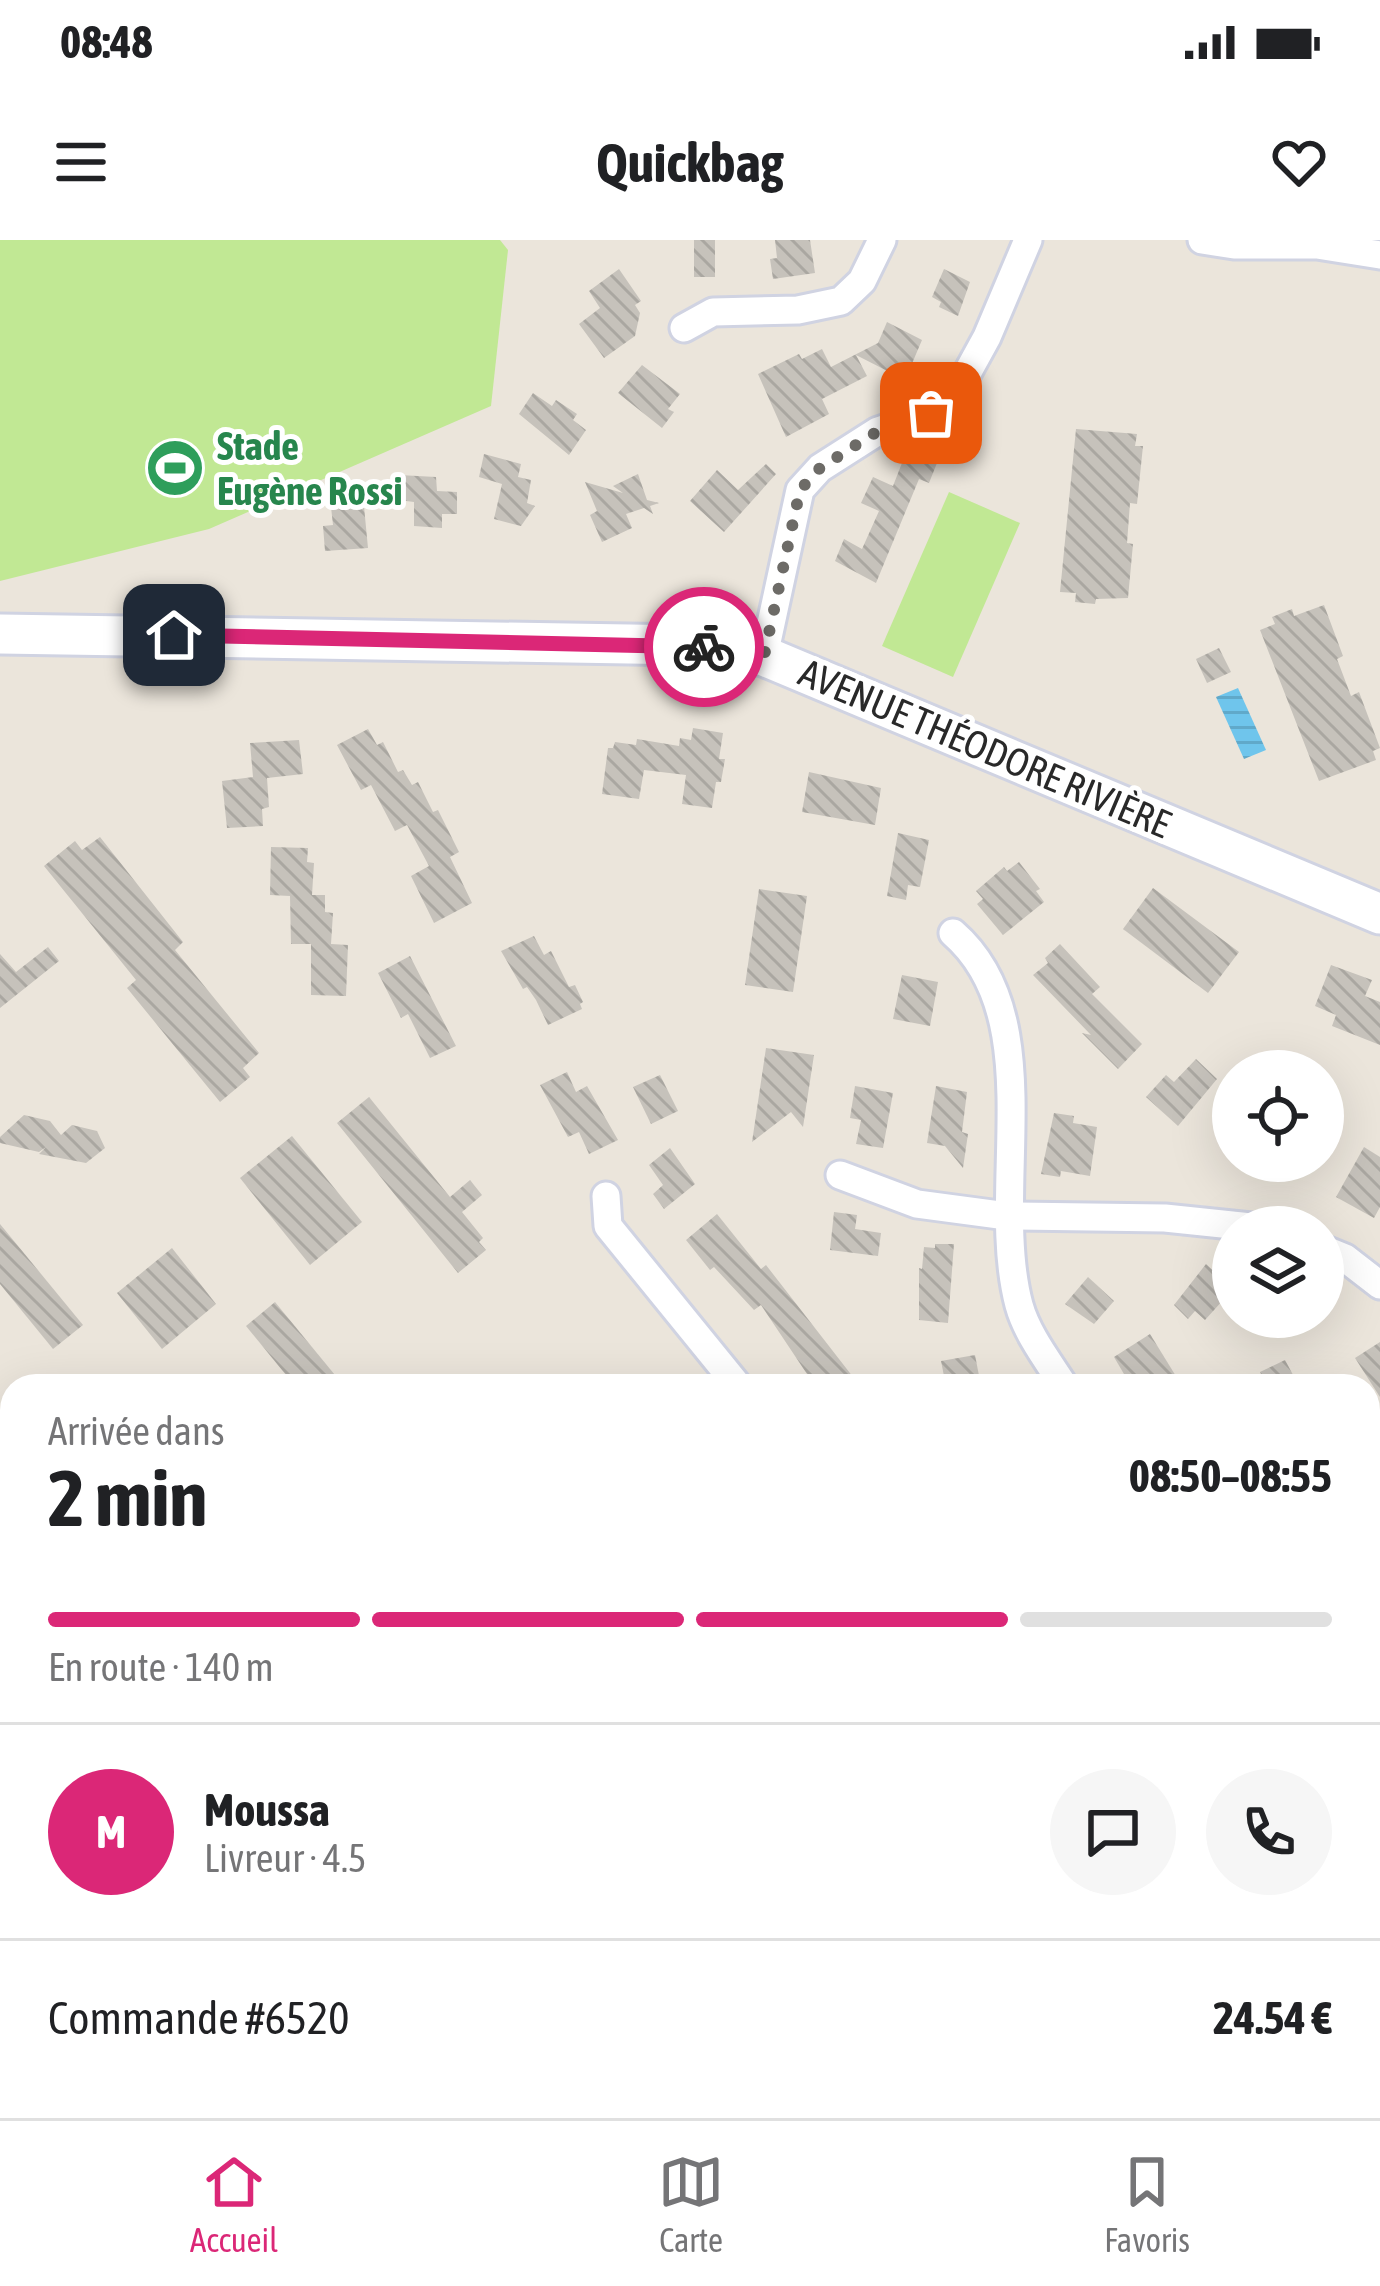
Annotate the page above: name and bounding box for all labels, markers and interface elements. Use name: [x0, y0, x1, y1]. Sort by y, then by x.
text: 08:48: [60, 16, 153, 68]
icon: menu: [48, 129, 114, 195]
icon: heart: [1266, 129, 1332, 195]
text: Quickbag: [596, 132, 784, 193]
pin: [880, 362, 982, 464]
icon: bag: [898, 380, 964, 446]
place label: Stade Eugène Rossi: [217, 424, 402, 513]
sports icon: Stade Eugène Rossi: [144, 437, 206, 499]
pin: [123, 584, 225, 686]
courier: [644, 587, 764, 707]
icon: home: [141, 602, 207, 668]
icon: bike: [671, 614, 737, 680]
street label: AVENUE THÉODORE RIVIÈRE: [793, 650, 1177, 846]
map controls: [1212, 1050, 1344, 1338]
button: locate: [1212, 1050, 1344, 1182]
button: layers: [1212, 1206, 1344, 1338]
text: Arrivée dans: [48, 1409, 225, 1453]
text: 08:50–08:55: [1129, 1450, 1332, 1502]
text: 2 min: [48, 1453, 207, 1543]
text: En route · 140 m: [48, 1645, 274, 1689]
button: chat: [1050, 1769, 1176, 1895]
button: phone: [1206, 1769, 1332, 1895]
text: Moussa: [204, 1784, 330, 1836]
text: M: [96, 1806, 126, 1858]
text: Livreur · 4.5: [204, 1836, 366, 1880]
text: Commande #6520: [48, 1992, 349, 2044]
text: 24.54 €: [1213, 1992, 1332, 2044]
tab: Accueil: [190, 2149, 278, 2259]
tab: Carte: [658, 2149, 724, 2259]
tab: Favoris: [1104, 2149, 1190, 2259]

